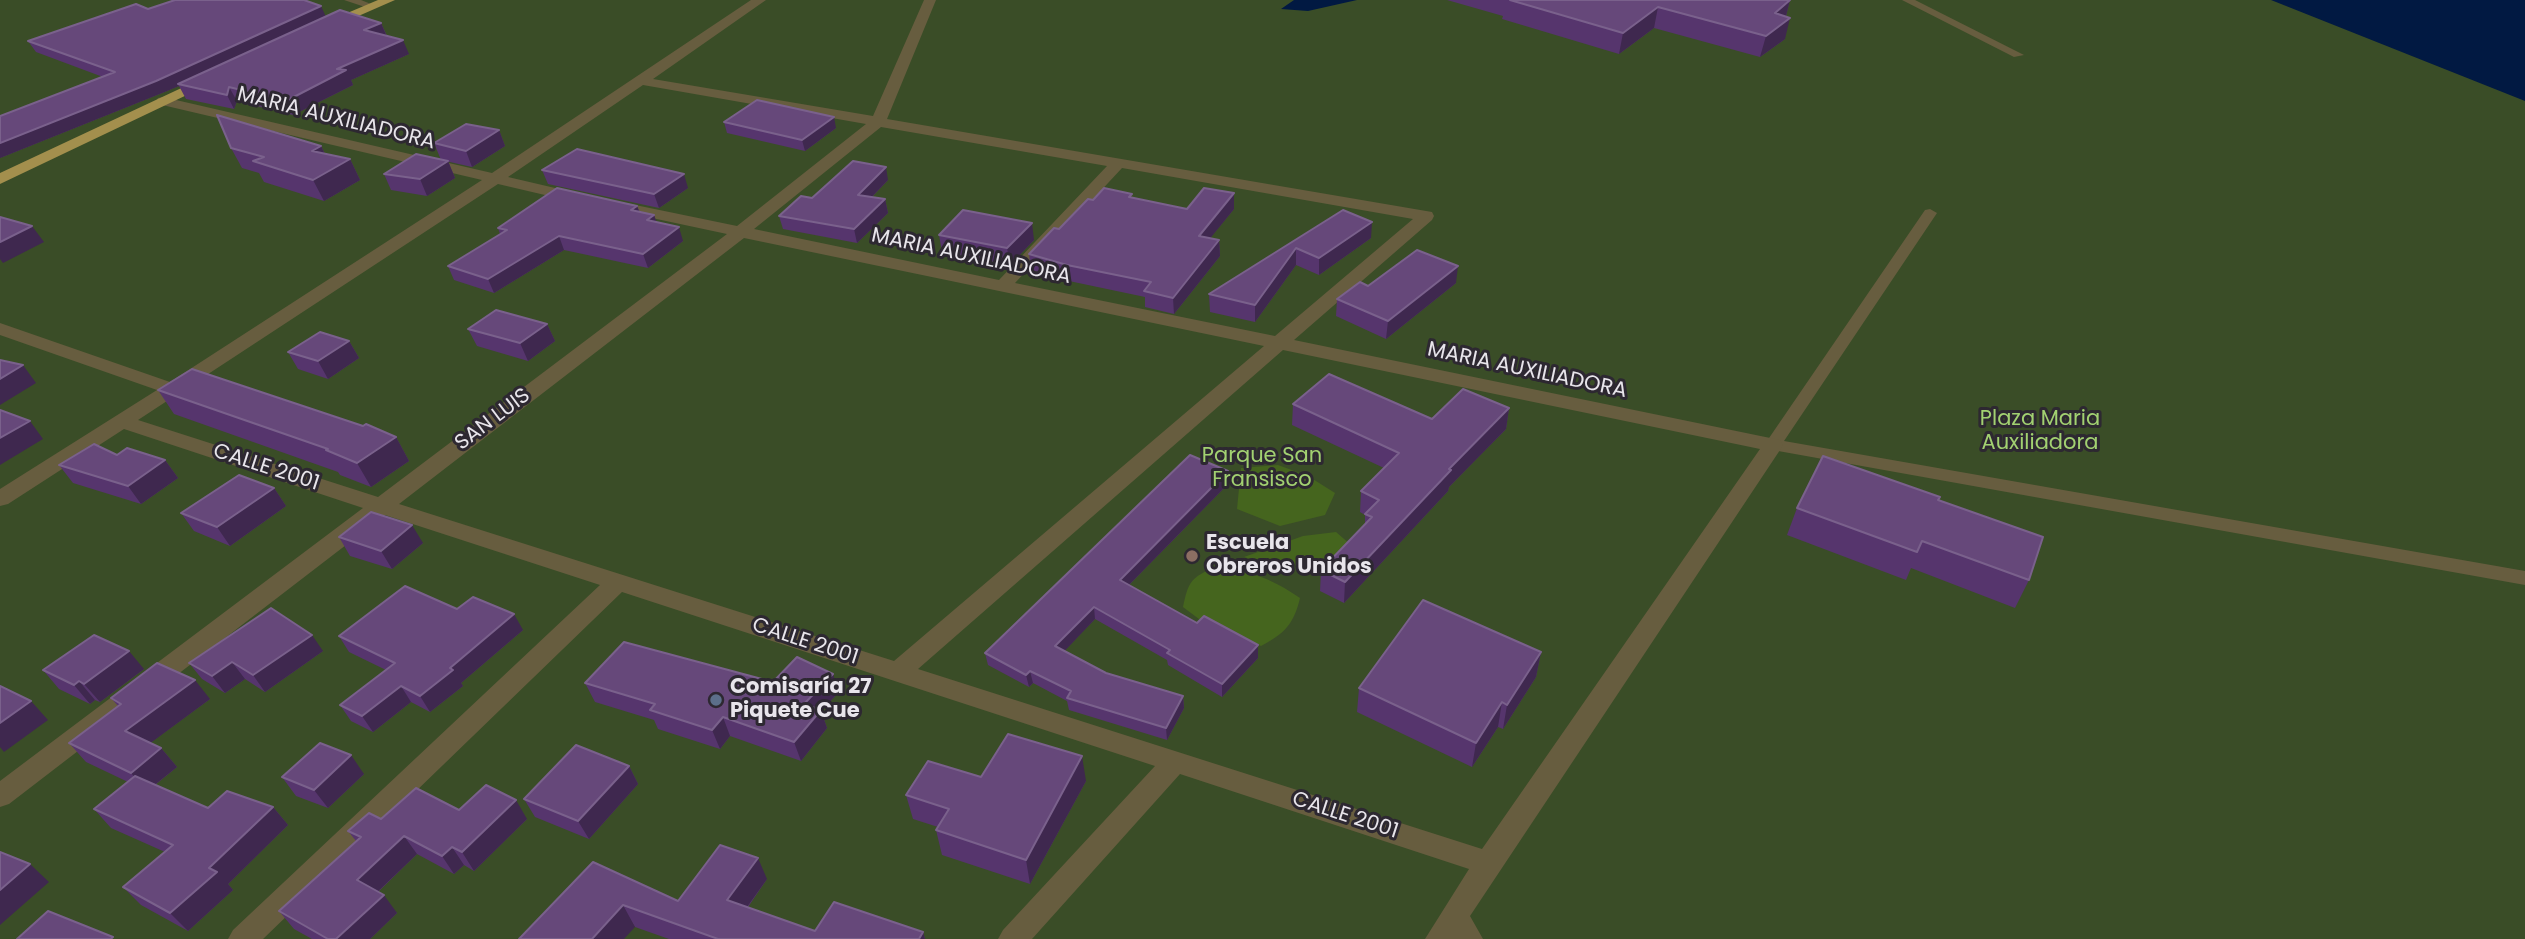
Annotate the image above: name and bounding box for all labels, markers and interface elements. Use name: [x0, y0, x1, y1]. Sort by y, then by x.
street label: MARIA AUXILIADORA: [234, 82, 438, 156]
street label: MARIA AUXILIADORA: [869, 224, 1073, 290]
street label: MARIA AUXILIADORA: [1425, 338, 1629, 404]
street label: SAN LUIS: [450, 384, 536, 456]
park label: Plaza Maria Auxiliadora: [1980, 407, 2100, 457]
street label: CALLE 2001: [210, 439, 322, 497]
park label: Parque San Fransisco: [1202, 444, 1322, 494]
place label: Escuela Obreros Unidos: [1206, 531, 1372, 581]
marker: Escuela Obreros Unidos: [1184, 548, 1200, 564]
street label: CALLE 2001: [749, 613, 861, 671]
place label: Comisaría 27 Piquete Cue: [730, 675, 871, 725]
marker: Comisaría 27 Piquete Cue: [708, 692, 724, 708]
street label: CALLE 2001: [1289, 787, 1401, 845]

